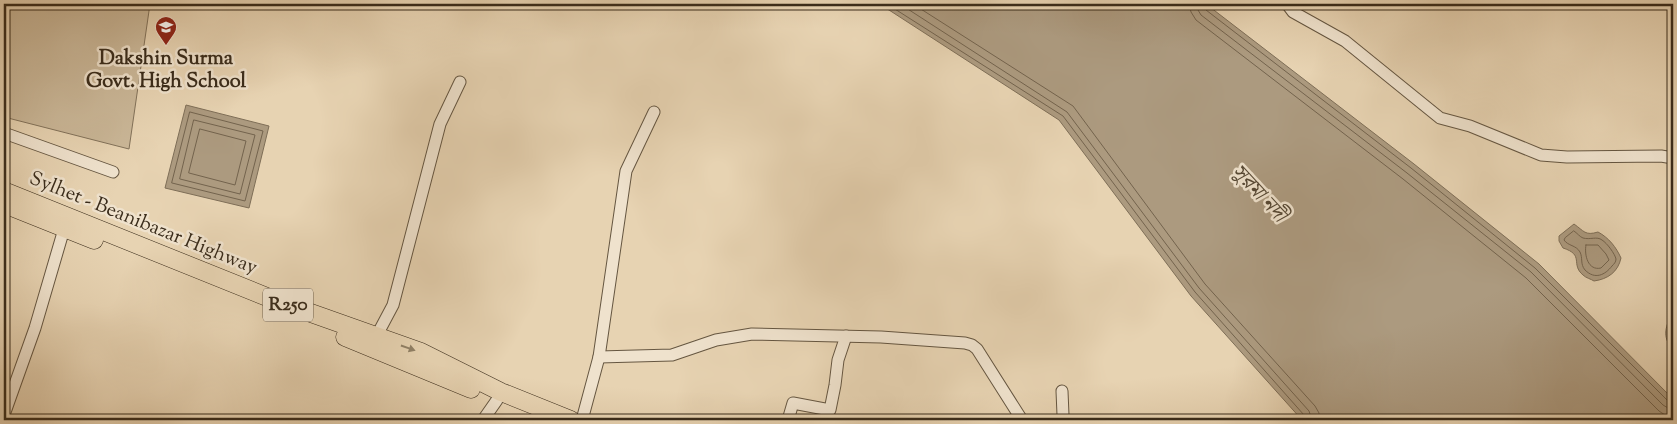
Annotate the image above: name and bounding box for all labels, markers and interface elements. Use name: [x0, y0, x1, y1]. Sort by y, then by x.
school or university icon: Dakshin Surma Govt. High School: [154, 15, 178, 46]
place label: Dakshin Surma Govt. High School: [86, 45, 247, 97]
water label: সুরমা নদী: [1223, 158, 1295, 232]
street label: Sylhet - Beanibazar Highway: [25, 165, 261, 283]
road number: R250: [263, 288, 313, 322]
one-way arrow: [401, 344, 416, 352]

